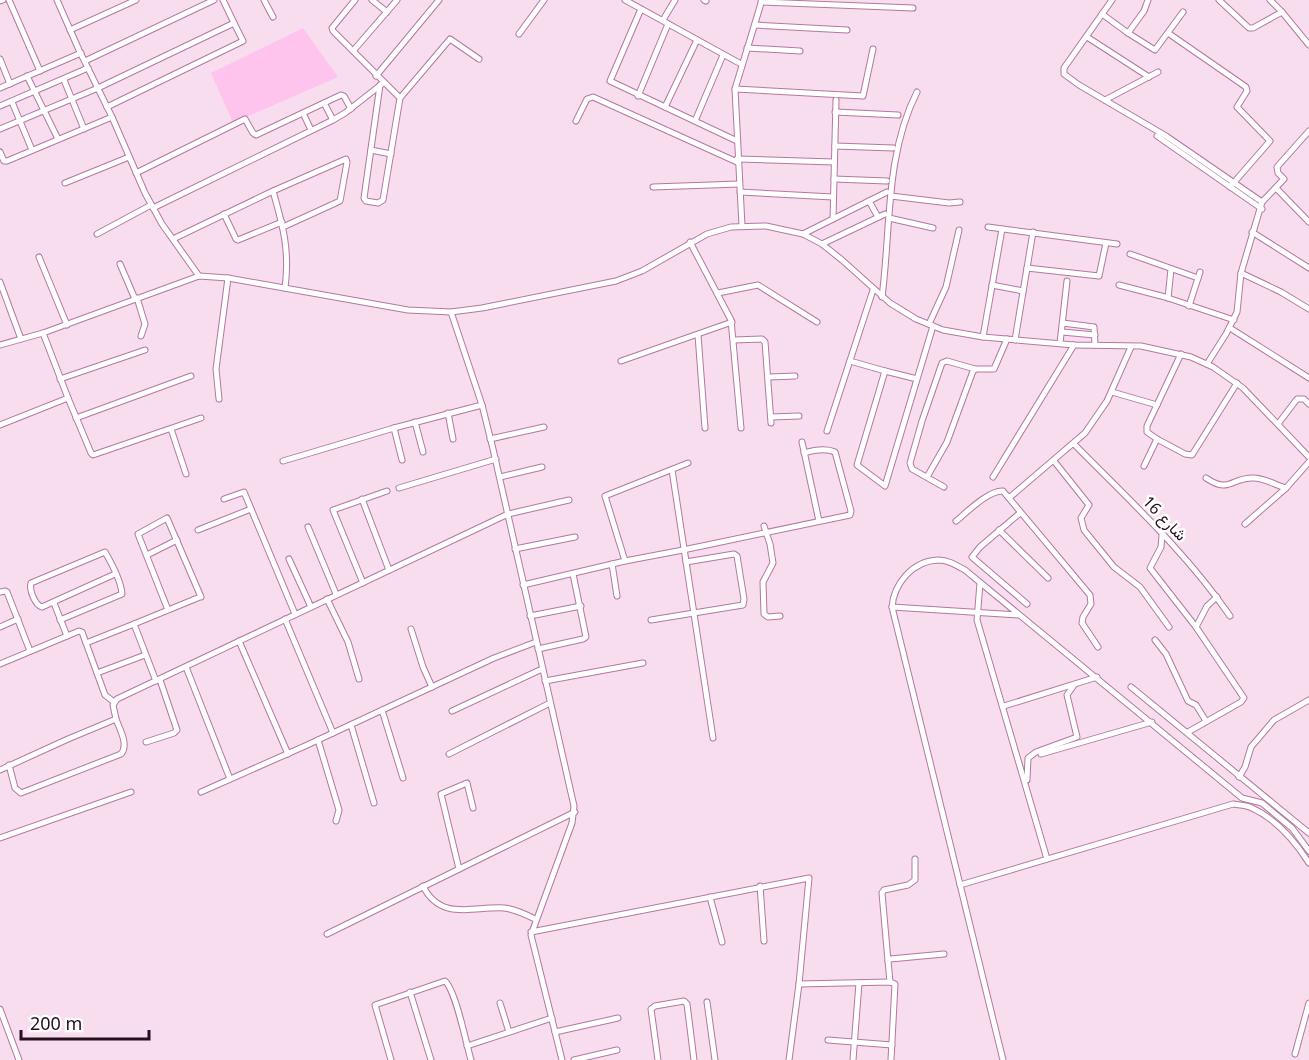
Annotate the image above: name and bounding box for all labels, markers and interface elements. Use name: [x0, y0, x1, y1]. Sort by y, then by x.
street label: شارع 16: [1137, 491, 1192, 546]
scale bar: [21, 1003, 148, 1041]
text: 200 m: [30, 1011, 82, 1035]

